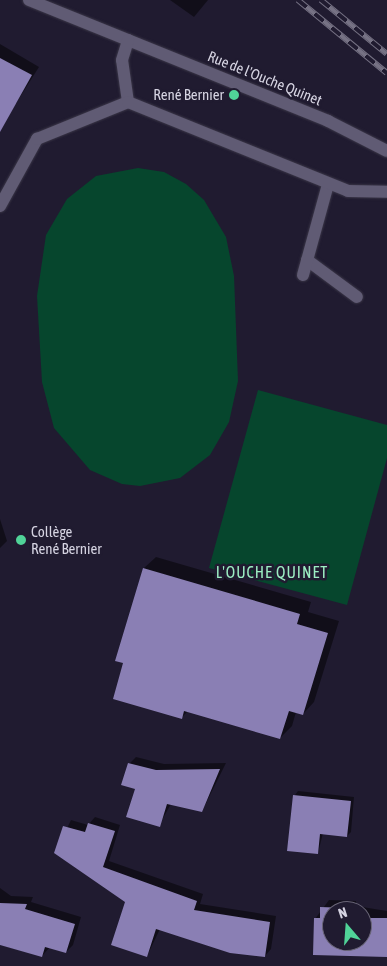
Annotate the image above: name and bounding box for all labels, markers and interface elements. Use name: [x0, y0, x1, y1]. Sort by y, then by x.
street label: Rue de l'Ouche Quinet: [205, 47, 325, 109]
place label: René Bernier: [153, 86, 224, 104]
marker: René Bernier: [228, 89, 240, 101]
place label: Collège René Bernier: [31, 522, 102, 557]
marker: Collège René Bernier: [15, 534, 27, 546]
district label: L'OUCHE QUINET: [214, 562, 330, 582]
north arrow: [322, 901, 372, 951]
text: N: [336, 904, 349, 922]

